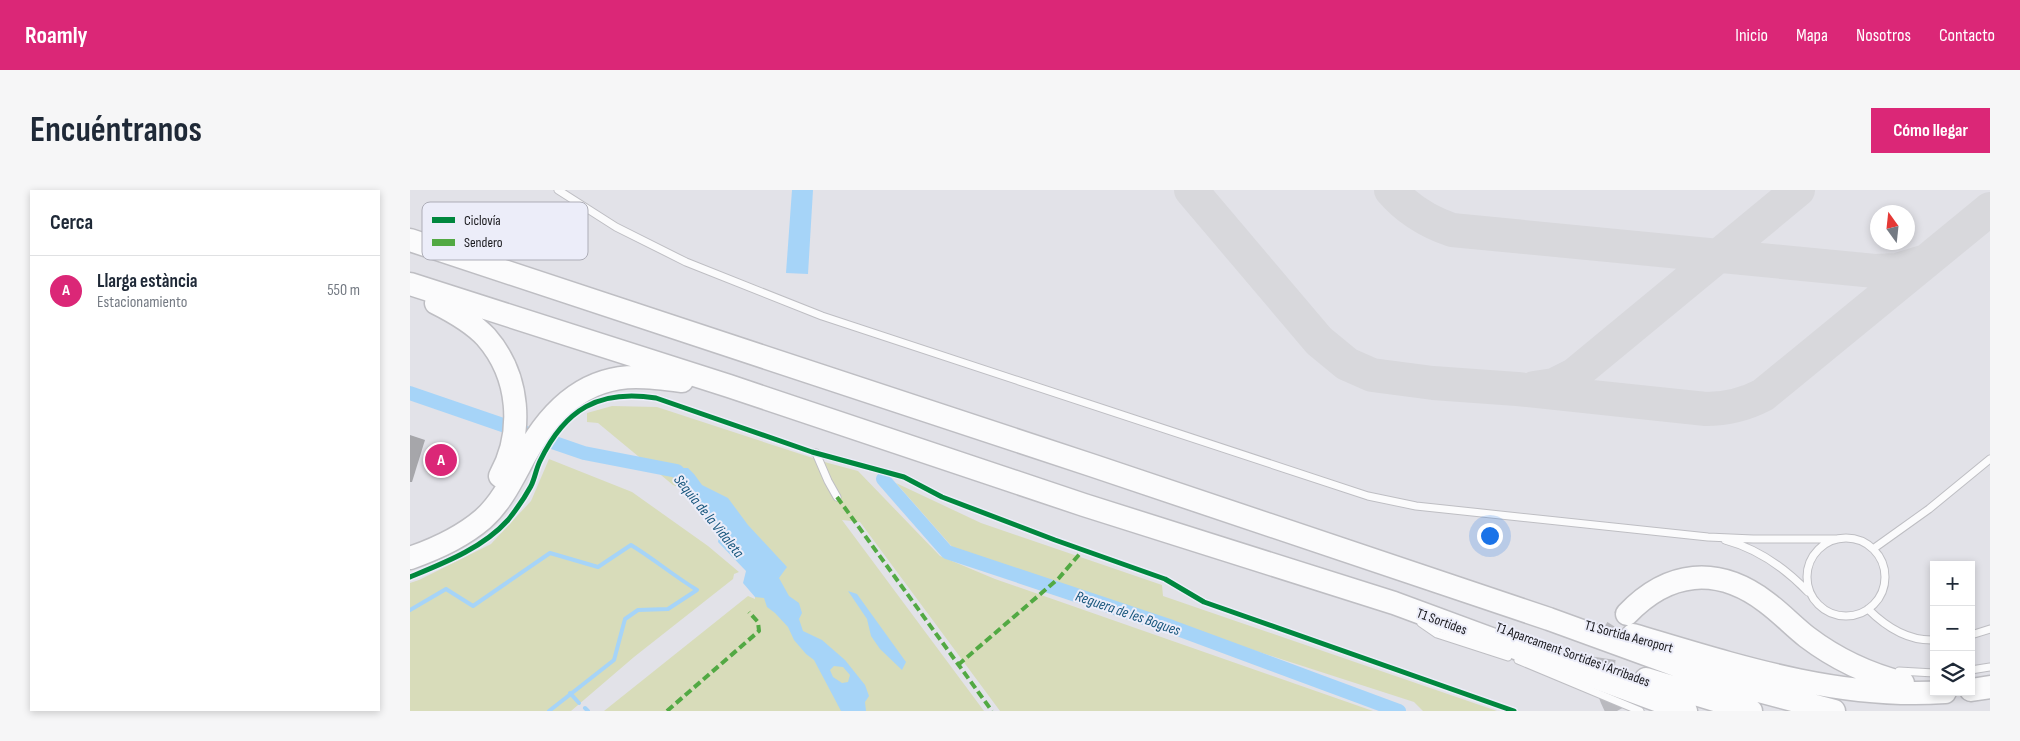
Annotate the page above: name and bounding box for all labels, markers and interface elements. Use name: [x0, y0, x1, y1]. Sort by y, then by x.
text: Roamly: [25, 21, 88, 50]
text: Inicio: [1735, 25, 1768, 46]
text: Mapa: [1796, 25, 1828, 46]
text: Nosotros: [1856, 25, 1911, 46]
text: Contacto: [1939, 25, 1995, 46]
button: Cómo llegar: [1871, 108, 1990, 153]
text: Encuéntranos: [30, 109, 202, 152]
legend: [422, 202, 588, 260]
north arrow: [1870, 205, 1915, 250]
text: Cerca: [50, 210, 93, 235]
text: Ciclovía: [464, 212, 501, 229]
text: Sendero: [464, 234, 503, 251]
text: Llarga estància: [97, 270, 198, 293]
text: A: [62, 281, 70, 300]
text: 550 m: [327, 281, 360, 300]
text: Estacionamiento: [97, 293, 187, 312]
pin: A: [425, 441, 457, 479]
water label: Sèquia de la Vidaleta: [669, 471, 748, 562]
your location: [1477, 523, 1503, 549]
map controls: [1930, 561, 1975, 696]
button: +: [1930, 561, 1975, 606]
water label: Reguera de les Bogues: [1073, 587, 1183, 641]
street label: T1 Sortides: [1414, 605, 1469, 638]
button: −: [1930, 606, 1975, 651]
street label: T1 Sortida Aeroport: [1583, 617, 1675, 656]
street label: T1 Aparcament Sortides i Arribades: [1493, 619, 1652, 690]
button: layers: [1930, 651, 1975, 696]

